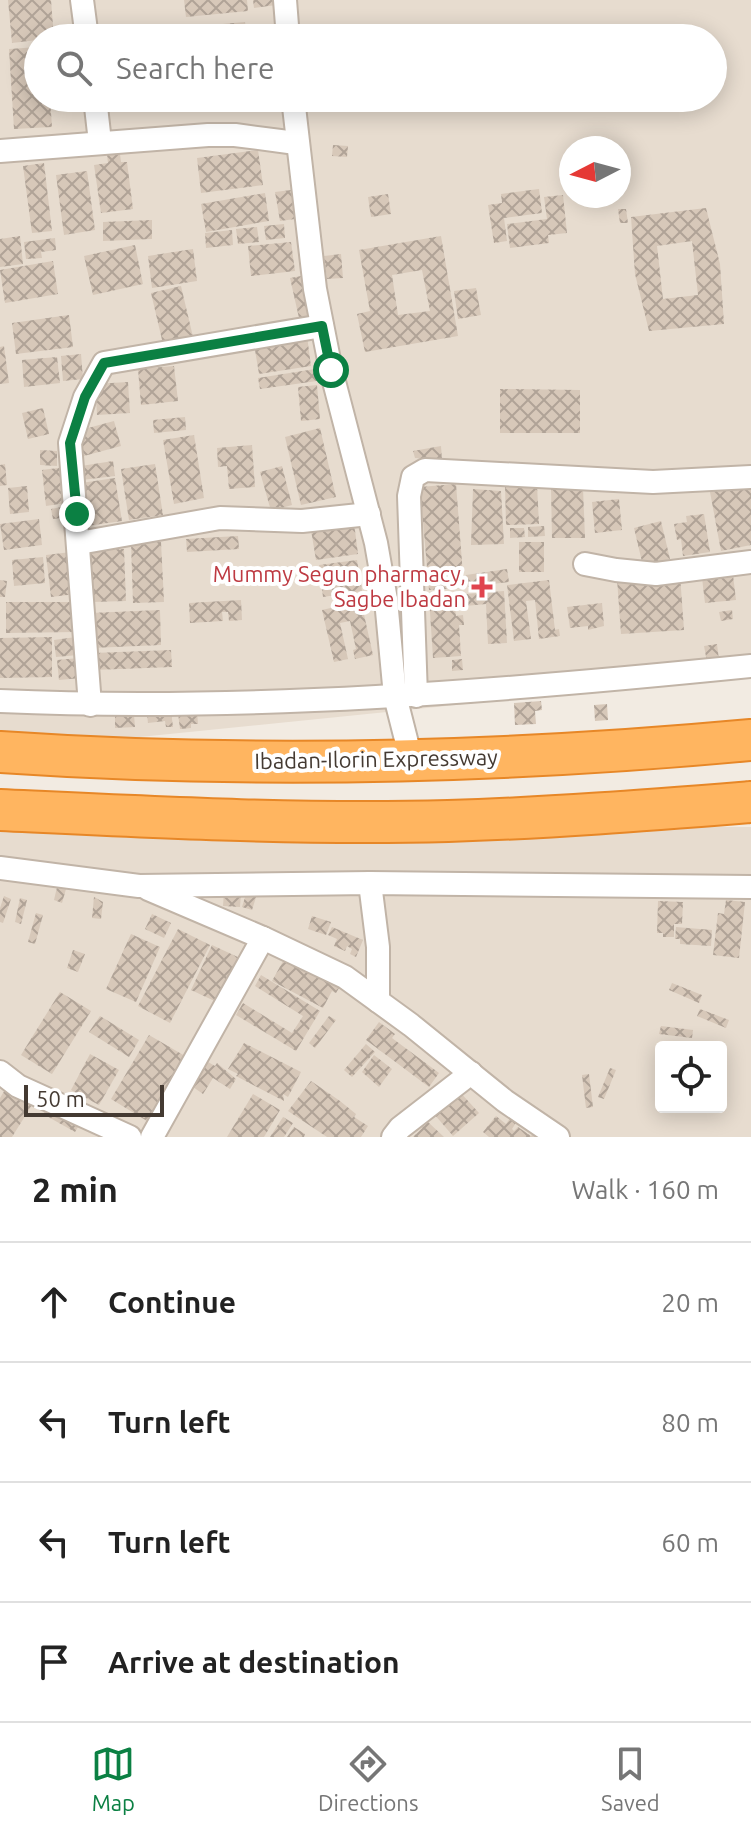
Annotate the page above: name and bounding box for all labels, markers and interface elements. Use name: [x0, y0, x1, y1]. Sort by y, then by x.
search box: [24, 24, 727, 112]
icon: search: [52, 46, 96, 90]
text: Search here: [116, 51, 275, 85]
north arrow: [559, 136, 631, 208]
route start: [313, 352, 349, 388]
route end: [59, 496, 95, 532]
place label: Mummy Segun pharmacy, Sagbe Ibadan: [213, 561, 466, 611]
marker: Mummy Segun pharmacy, Sagbe Ibadan: [473, 578, 491, 596]
street label: Ibadan-Ilorin Expressway: [254, 744, 498, 773]
map controls: [655, 1041, 727, 1113]
button: locate: [655, 1041, 727, 1113]
scale bar: [24, 1081, 164, 1117]
text: 50 m: [36, 1086, 85, 1111]
text: 2 min: [32, 1170, 118, 1208]
text: Walk · 160 m: [571, 1175, 719, 1204]
icon: ahead: [32, 1280, 76, 1324]
text: Continue: [108, 1285, 236, 1319]
text: 20 m: [661, 1288, 719, 1317]
icon: left: [32, 1400, 76, 1444]
text: Turn left: [108, 1405, 230, 1439]
text: 80 m: [661, 1408, 719, 1437]
icon: left: [32, 1520, 76, 1564]
text: Turn left: [108, 1525, 230, 1559]
text: 60 m: [661, 1528, 719, 1557]
icon: arrive: [32, 1640, 76, 1684]
text: Arrive at destination: [108, 1645, 400, 1679]
tab: Map: [91, 1742, 135, 1815]
tab: Directions: [318, 1742, 418, 1815]
tab: Saved: [601, 1742, 660, 1815]

